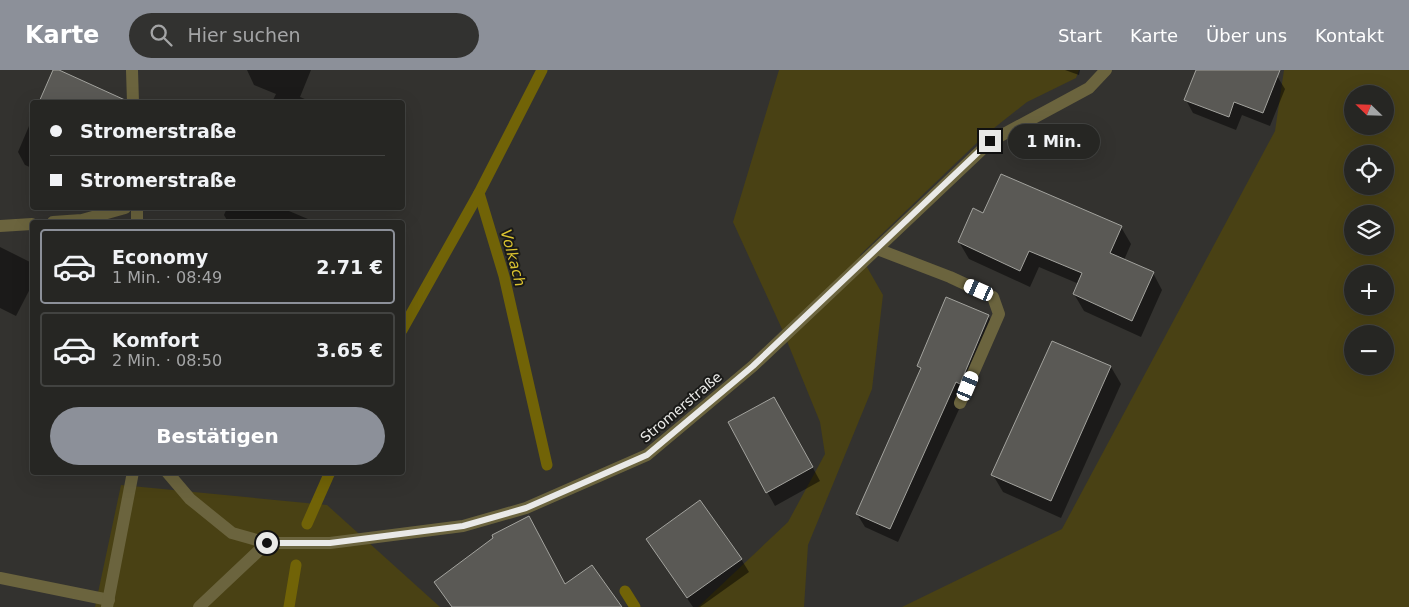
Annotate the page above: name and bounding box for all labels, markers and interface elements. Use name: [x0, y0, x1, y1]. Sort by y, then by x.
search box: [129, 13, 479, 58]
text: Karte: [25, 21, 99, 49]
icon: search: [147, 21, 175, 49]
text: Hier suchen: [187, 24, 301, 46]
text: Start: [1058, 25, 1102, 46]
text: Karte: [1130, 25, 1178, 46]
text: Über uns: [1206, 25, 1287, 46]
text: Kontakt: [1315, 25, 1384, 46]
north arrow: [1344, 85, 1394, 135]
map controls: [1344, 85, 1394, 375]
text: Stromerstraße: [80, 120, 236, 142]
callout: 1 Min.: [1008, 124, 1100, 158]
route end: [979, 130, 1001, 152]
text: 1 Min.: [1026, 132, 1082, 151]
button: locate: [1344, 145, 1394, 195]
text: Stromerstraße: [80, 169, 236, 191]
button: layers: [1344, 205, 1394, 255]
water label: Volkach: [497, 227, 529, 289]
icon: car: [52, 244, 97, 289]
text: Economy: [112, 246, 208, 268]
text: 2.71 €: [316, 256, 383, 278]
button: +: [1344, 265, 1394, 315]
text: 1 Min. · 08:49: [112, 268, 222, 287]
car: [962, 277, 995, 303]
button: −: [1344, 325, 1394, 375]
icon: car: [52, 327, 97, 372]
text: Komfort: [112, 329, 199, 351]
text: 3.65 €: [316, 339, 383, 361]
text: 2 Min. · 08:50: [112, 351, 222, 370]
street label: Stromerstraße: [637, 368, 725, 446]
car: [955, 369, 980, 403]
button: Bestätigen: [50, 407, 385, 465]
route start: [256, 532, 278, 554]

